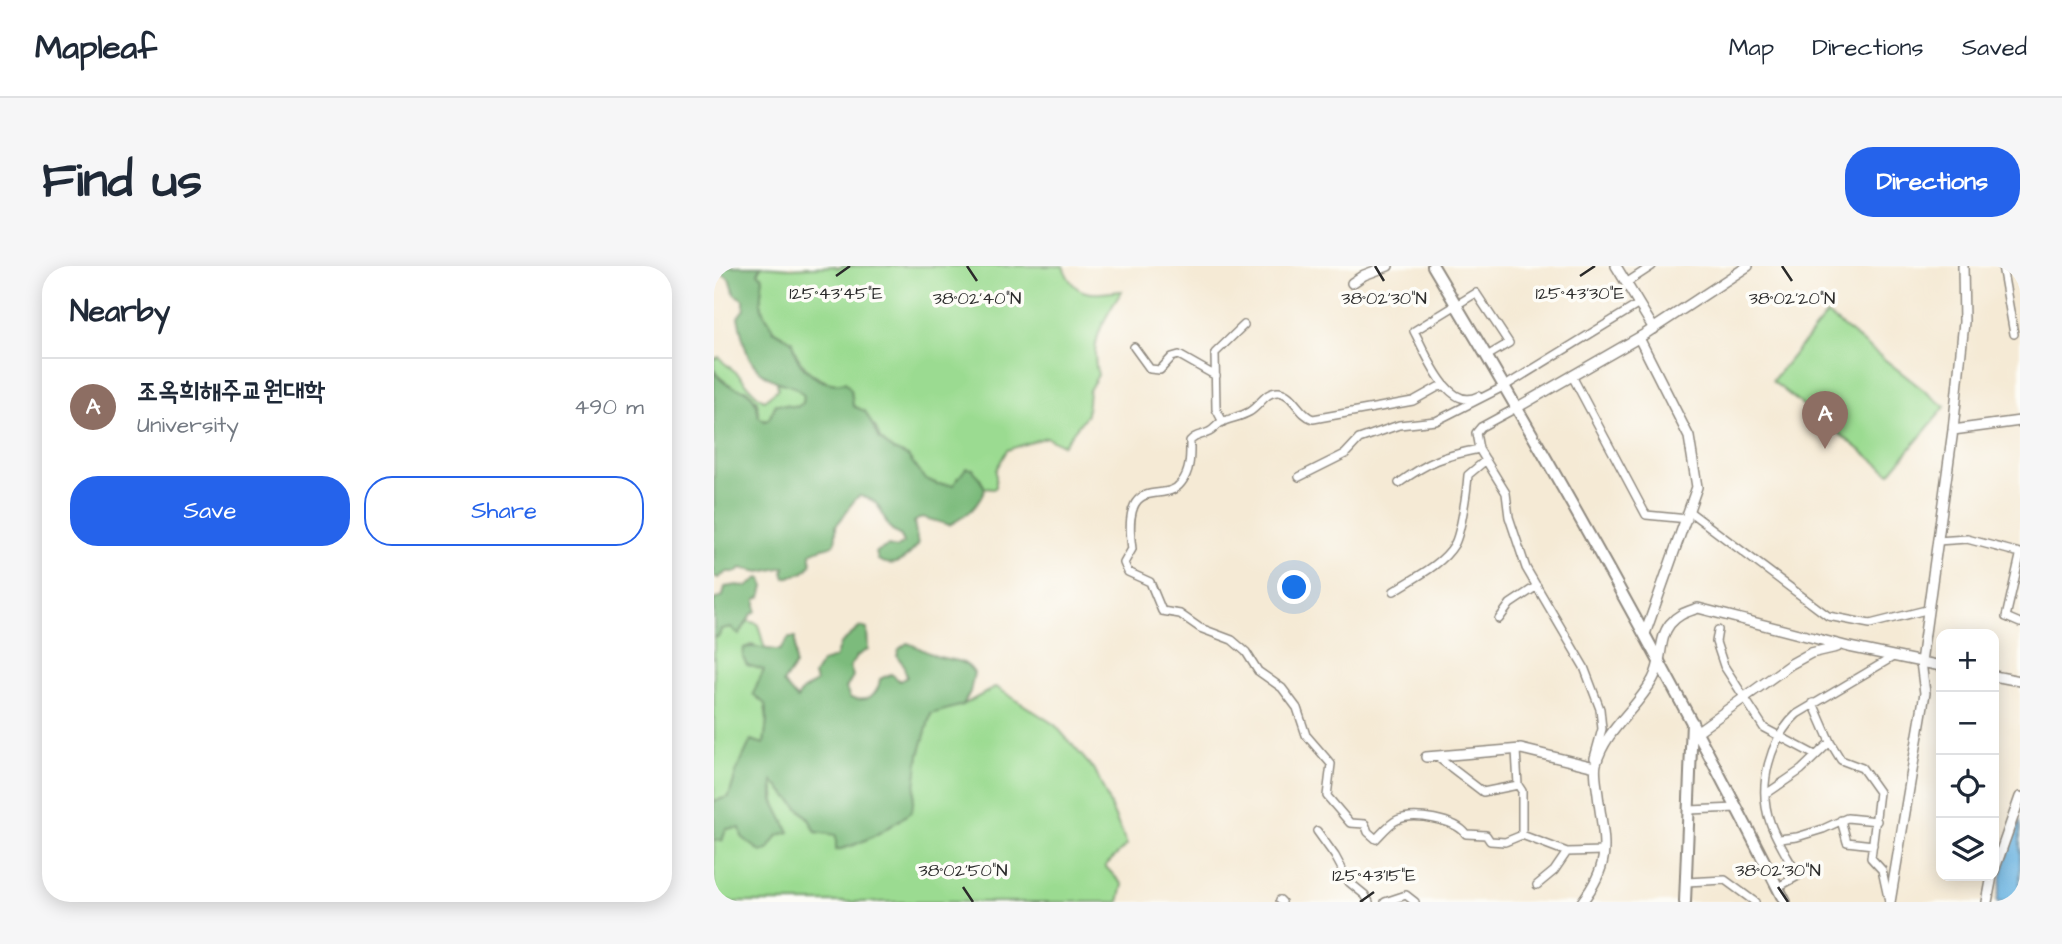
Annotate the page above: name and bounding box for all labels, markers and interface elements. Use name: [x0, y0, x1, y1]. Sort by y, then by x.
text: Mapleaf: [35, 25, 157, 71]
text: Map: [1729, 31, 1774, 65]
text: Directions: [1812, 31, 1924, 65]
text: Saved: [1962, 31, 2027, 65]
button: Directions: [1845, 147, 2020, 217]
text: Find us: [42, 148, 202, 216]
text: 125°43'45"E: [789, 281, 883, 306]
text: 125°43'30"E: [1535, 281, 1625, 306]
text: 38°02'40"N: [933, 286, 1021, 311]
text: 38°02'30"N: [1341, 286, 1427, 311]
text: 38°02'20"N: [1749, 286, 1835, 311]
text: Nearby: [70, 291, 170, 333]
text: 조옥희해주교원대학: [137, 373, 325, 409]
text: A: [86, 391, 100, 423]
text: 490 m: [574, 391, 644, 423]
pin: A: [1802, 391, 1848, 449]
text: University: [137, 409, 239, 441]
button: Save: [70, 476, 350, 546]
button: Share: [364, 476, 644, 546]
your location: [1277, 570, 1311, 604]
map controls: [1936, 629, 1999, 881]
button: +: [1936, 629, 1999, 692]
button: −: [1936, 692, 1999, 755]
button: locate: [1936, 755, 1999, 818]
button: layers: [1936, 818, 1999, 881]
text: 38°02'50"N: [919, 858, 1008, 883]
text: 38°02'30"N: [1735, 858, 1821, 883]
text: 125°43'15"E: [1332, 863, 1416, 888]

